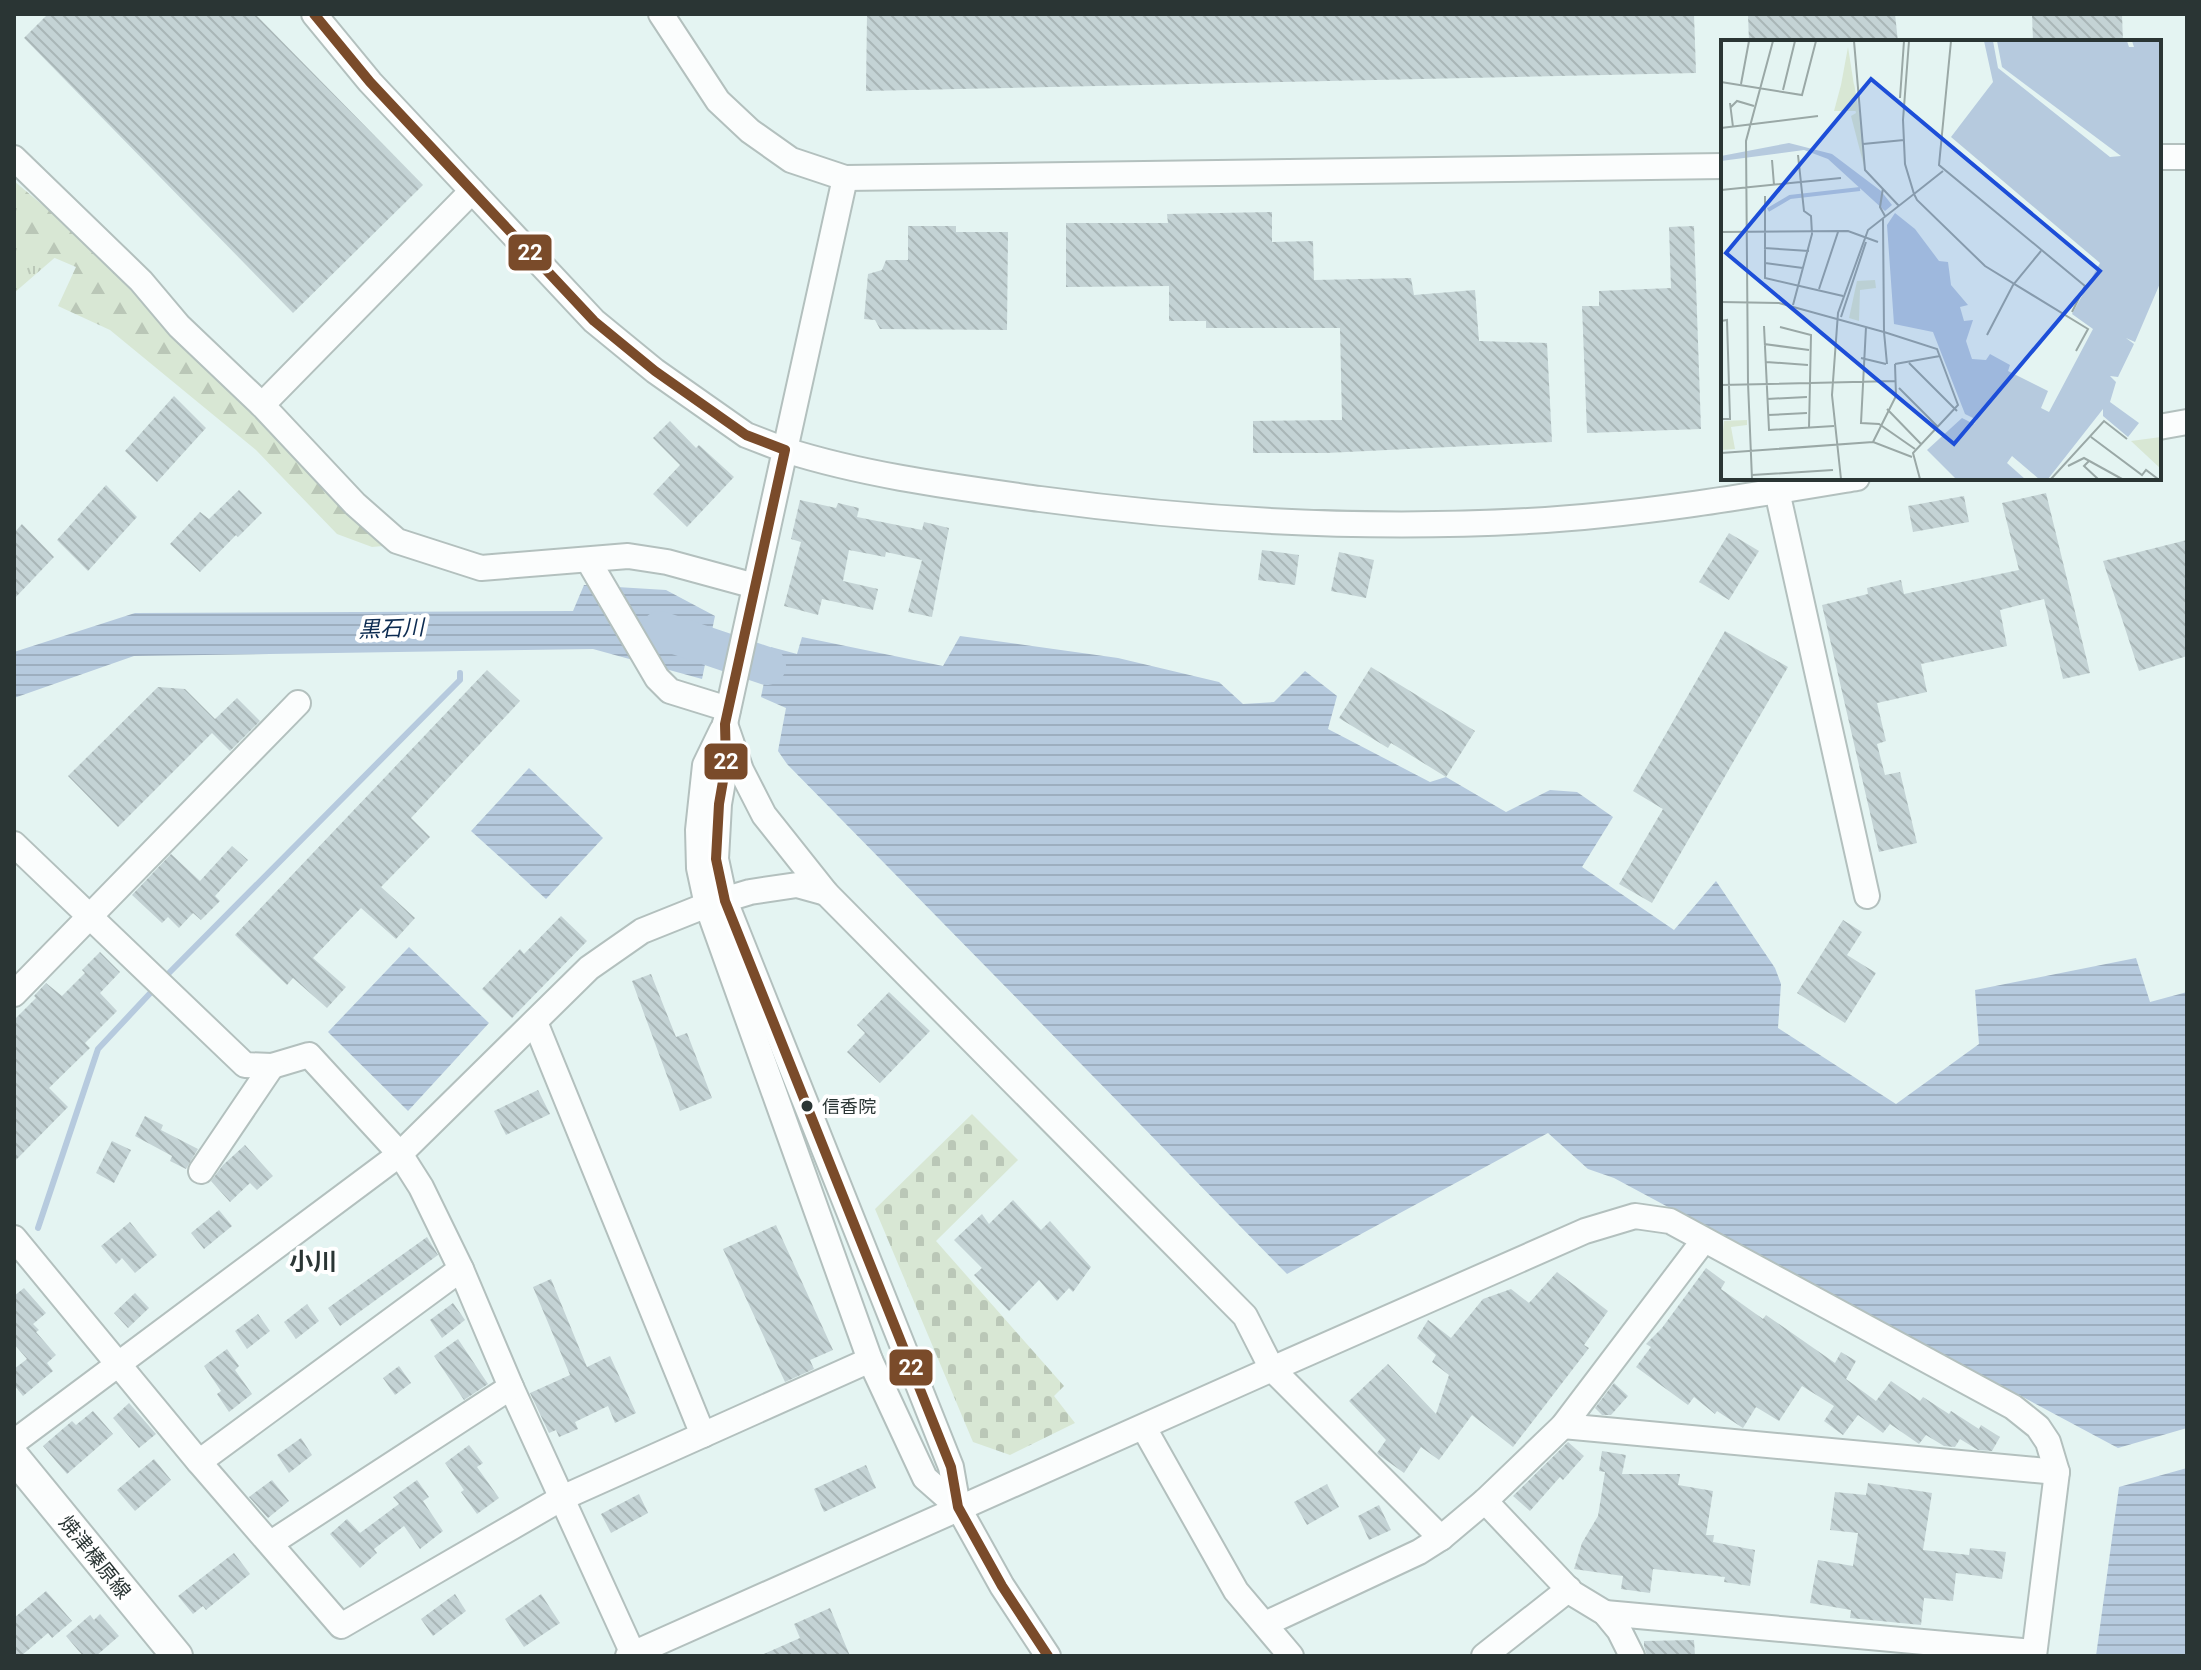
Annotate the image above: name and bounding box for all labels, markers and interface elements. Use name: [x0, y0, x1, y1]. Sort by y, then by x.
inset map: [1721, 40, 2161, 480]
line badge: 22: [507, 233, 553, 272]
text: 22: [517, 240, 543, 265]
water label: 黒石川: [358, 615, 426, 642]
line badge: 22: [703, 742, 749, 781]
text: 22: [713, 749, 739, 774]
place label: 信香院: [822, 1096, 876, 1117]
marker: 信香院: [799, 1098, 815, 1114]
district label: 小川: [289, 1248, 337, 1276]
line badge: 22: [888, 1348, 934, 1387]
text: 22: [898, 1355, 924, 1380]
street label: 焼津榛原線: [54, 1511, 136, 1603]

